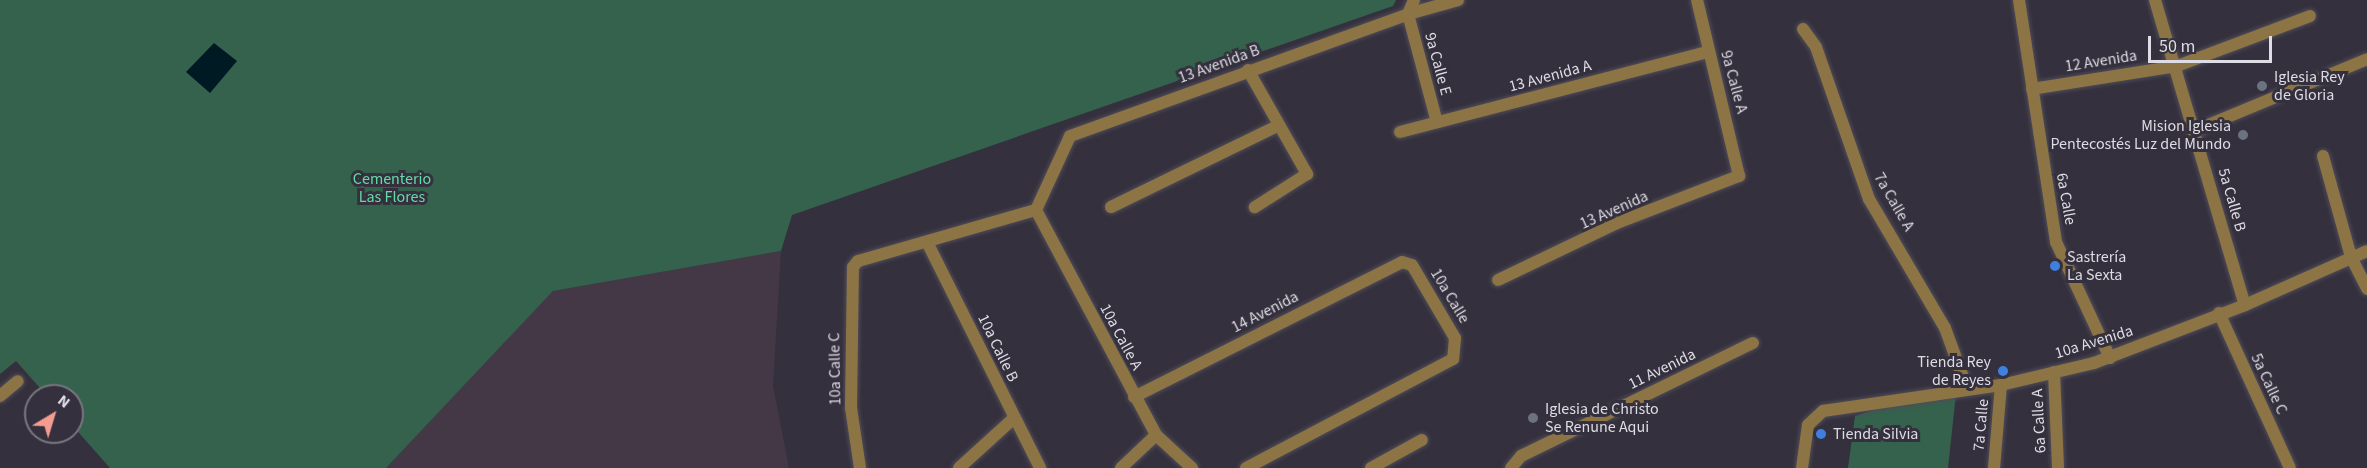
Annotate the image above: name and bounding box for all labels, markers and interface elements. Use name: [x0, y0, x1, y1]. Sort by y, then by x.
scale bar: [2151, 24, 2276, 62]
street label: 9a Calle E: [1420, 31, 1456, 97]
text: 50 m: [2159, 34, 2195, 59]
street label: 13 Avenida B: [1176, 40, 1262, 88]
street label: 12 Avenida: [2064, 46, 2138, 76]
street label: 9a Calle A: [1716, 48, 1752, 116]
street label: 13 Avenida A: [1507, 56, 1593, 96]
place label: Iglesia Rey de Gloria: [2274, 67, 2345, 105]
marker: Iglesia Rey de Gloria: [2255, 79, 2269, 93]
place label: Mision Iglesia Pentecostés Luz del Mundo: [2050, 116, 2231, 154]
marker: Mision Iglesia Pentecostés Luz del Mundo: [2236, 128, 2250, 142]
street label: 5a Calle B: [2214, 166, 2250, 234]
park label: Cementerio Las Flores: [353, 169, 431, 207]
street label: 7a Calle A: [1870, 169, 1918, 235]
street label: 6a Calle: [2052, 171, 2080, 227]
street label: 13 Avenida: [1577, 186, 1651, 234]
place label: Sastrería La Sexta: [2067, 247, 2126, 285]
marker: Sastrería La Sexta: [2048, 259, 2062, 273]
street label: 10a Calle: [1426, 265, 1474, 327]
street label: 14 Avenida: [1228, 287, 1302, 337]
street label: 10a Calle A: [1096, 301, 1146, 373]
street label: 10a Calle B: [973, 311, 1023, 385]
street label: 10a Avenida: [2053, 321, 2135, 363]
street label: 10a Calle C: [825, 332, 845, 406]
street label: 11 Avenida: [1625, 344, 1699, 394]
street label: 5a Calle C: [2247, 351, 2291, 417]
place label: Tienda Rey de Reyes: [1917, 352, 1991, 390]
marker: Tienda Rey de Reyes: [1996, 364, 2010, 378]
north arrow: [24, 384, 84, 444]
street label: 6a Calle A: [2028, 388, 2050, 454]
text: N: [53, 389, 75, 413]
street label: 7a Calle: [1969, 398, 1993, 452]
place label: Iglesia de Christo Se Renune Aqui: [1545, 399, 1659, 437]
marker: Iglesia de Christo Se Renune Aqui: [1526, 411, 1540, 425]
place label: Tienda Silvia: [1833, 424, 1918, 444]
marker: Tienda Silvia: [1814, 427, 1828, 441]

